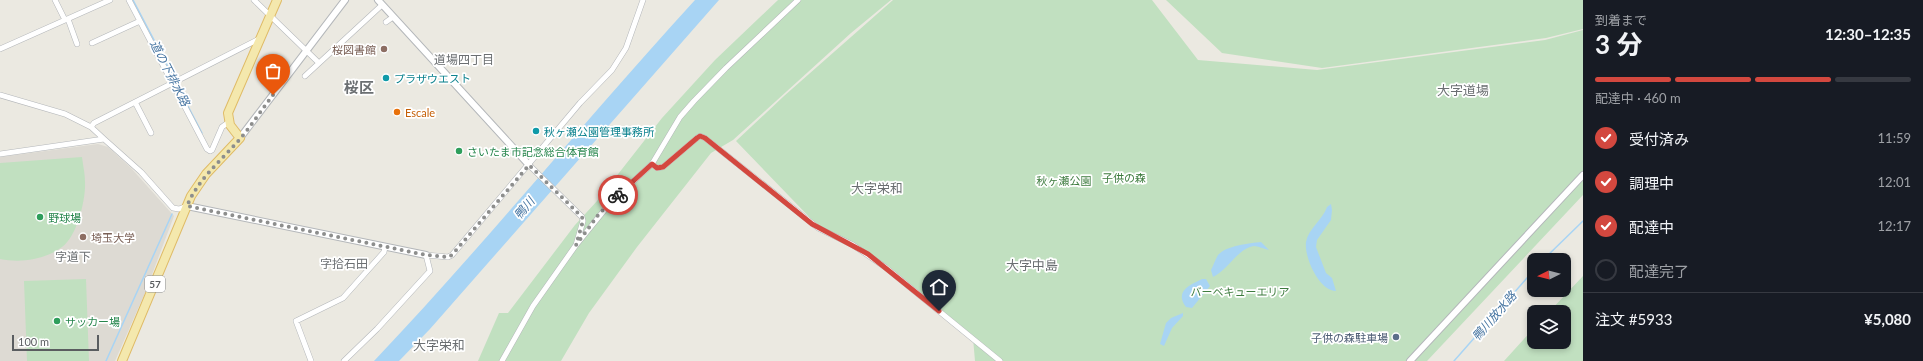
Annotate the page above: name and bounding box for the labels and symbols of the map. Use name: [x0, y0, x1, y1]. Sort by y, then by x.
water label: 道の下排水路: [147, 38, 193, 109]
place label: 桜図書館: [332, 43, 376, 56]
marker: 桜図書館: [379, 44, 389, 54]
district label: 道場四丁目: [434, 52, 494, 67]
pin: [256, 54, 290, 95]
place label: プラザウエスト: [394, 72, 471, 85]
marker: プラザウエスト: [381, 73, 391, 83]
district label: 桜区: [344, 78, 374, 96]
district label: 大字道場: [1437, 82, 1489, 98]
place label: Escale: [405, 106, 435, 119]
marker: Escale: [392, 107, 402, 117]
place label: 秋ヶ瀬公園管理事務所: [544, 125, 655, 138]
marker: 秋ヶ瀬公園管理事務所: [531, 126, 541, 136]
place label: さいたま市記念総合体育館: [467, 145, 599, 158]
marker: さいたま市記念総合体育館: [454, 146, 464, 156]
park label: 子供の森: [1102, 171, 1146, 184]
park label: 秋ヶ瀬公園: [1037, 174, 1092, 187]
courier: [598, 175, 638, 215]
district label: 大字栄和: [851, 180, 903, 196]
water label: 鴨川: [511, 192, 539, 222]
place label: 野球場: [48, 211, 81, 224]
marker: 野球場: [35, 212, 45, 222]
place label: 埼玉大学: [91, 231, 135, 244]
marker: 埼玉大学: [78, 232, 88, 242]
district label: 字道下: [55, 249, 91, 264]
north arrow: [1527, 253, 1571, 297]
district label: 字拾石田: [320, 256, 368, 271]
district label: 大字中島: [1006, 257, 1058, 273]
pin: [922, 270, 956, 311]
road number: 57: [145, 276, 165, 292]
park label: バーベキューエリア: [1191, 285, 1290, 298]
water label: 鴨川放水路: [1469, 288, 1520, 344]
place label: サッカー場: [65, 315, 120, 328]
marker: サッカー場: [52, 316, 62, 326]
place label: 子供の森駐車場: [1311, 331, 1388, 344]
marker: 子供の森駐車場: [1391, 332, 1401, 342]
scale bar: [12, 333, 99, 352]
district label: 大字栄和: [413, 337, 465, 353]

